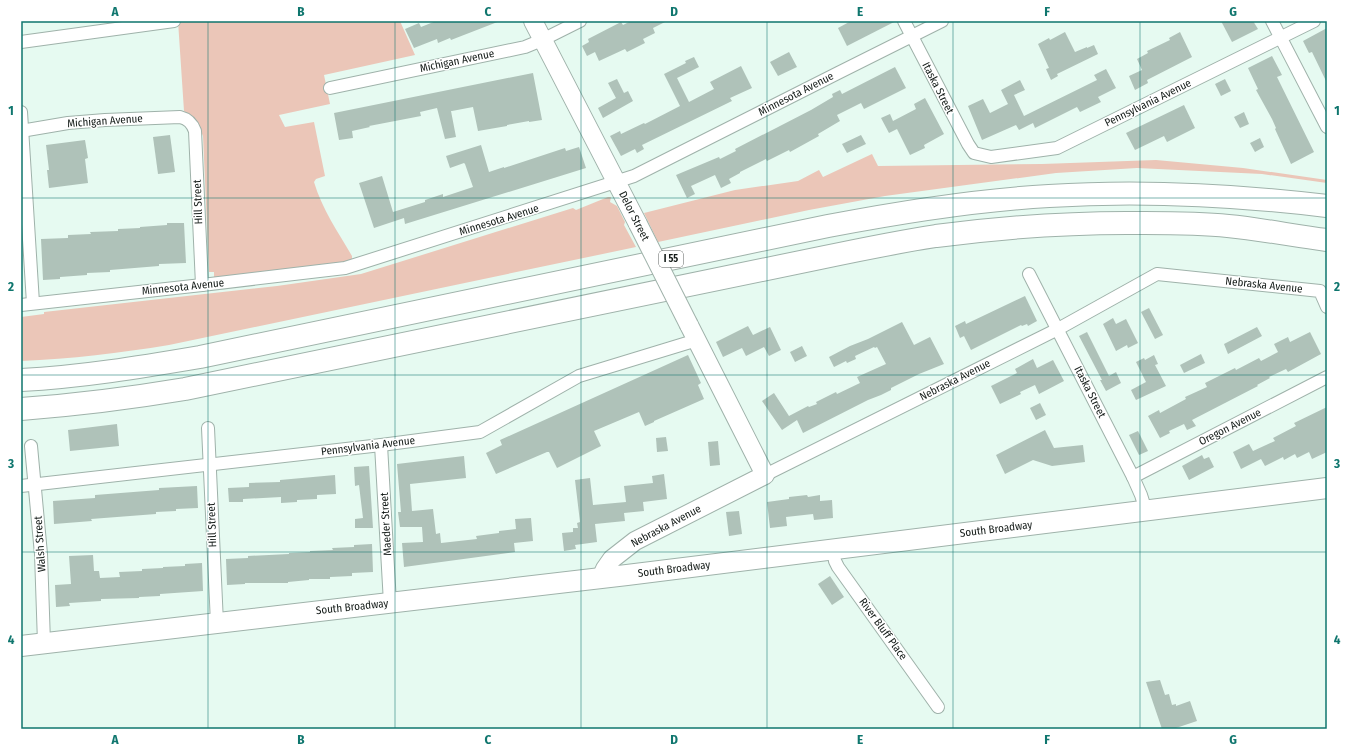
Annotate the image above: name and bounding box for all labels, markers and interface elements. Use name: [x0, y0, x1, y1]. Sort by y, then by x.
text: A: [110, 4, 119, 19]
text: B: [297, 4, 305, 19]
text: C: [485, 4, 492, 19]
text: D: [670, 4, 678, 19]
text: E: [857, 4, 863, 19]
text: F: [1044, 4, 1050, 19]
text: G: [1229, 4, 1237, 19]
street label: Michigan Avenue: [419, 47, 495, 75]
street label: Itaska Street: [919, 60, 957, 116]
street label: Minnesota Avenue: [756, 69, 836, 119]
street label: Pennsylvania Avenue: [1103, 76, 1193, 130]
text: 1: [8, 103, 14, 118]
text: 1: [1334, 103, 1340, 118]
street label: Michigan Avenue: [67, 112, 143, 130]
street label: Hill Street: [191, 179, 205, 225]
street label: Delor Street: [616, 189, 652, 243]
street label: Minnesota Avenue: [458, 202, 540, 238]
road number: I 55: [659, 251, 683, 267]
street label: Nebraska Avenue: [1225, 274, 1303, 296]
street label: Minnesota Avenue: [141, 276, 225, 298]
text: 2: [7, 279, 14, 294]
text: 2: [1333, 279, 1340, 294]
street label: Nebraska Avenue: [918, 357, 992, 403]
street label: Itaska Street: [1071, 364, 1109, 420]
street label: Oregon Avenue: [1197, 406, 1263, 448]
street label: Pennsylvania Avenue: [320, 434, 416, 458]
text: 3: [7, 456, 14, 471]
text: 3: [1333, 456, 1340, 471]
street label: Maeder Street: [378, 492, 394, 556]
street label: Hill Street: [205, 502, 219, 548]
street label: Nebraska Avenue: [629, 502, 703, 550]
street label: Walsh Street: [32, 515, 48, 573]
street label: South Broadway: [959, 518, 1033, 540]
street label: South Broadway: [637, 558, 711, 580]
street label: River Bluff Place: [856, 596, 910, 662]
street label: South Broadway: [315, 597, 389, 617]
text: 4: [8, 632, 15, 647]
text: 4: [1334, 632, 1341, 647]
text: A: [110, 732, 119, 747]
text: B: [297, 732, 305, 747]
text: C: [485, 732, 492, 747]
text: D: [670, 732, 678, 747]
text: E: [857, 732, 863, 747]
text: F: [1044, 732, 1050, 747]
text: G: [1229, 732, 1237, 747]

